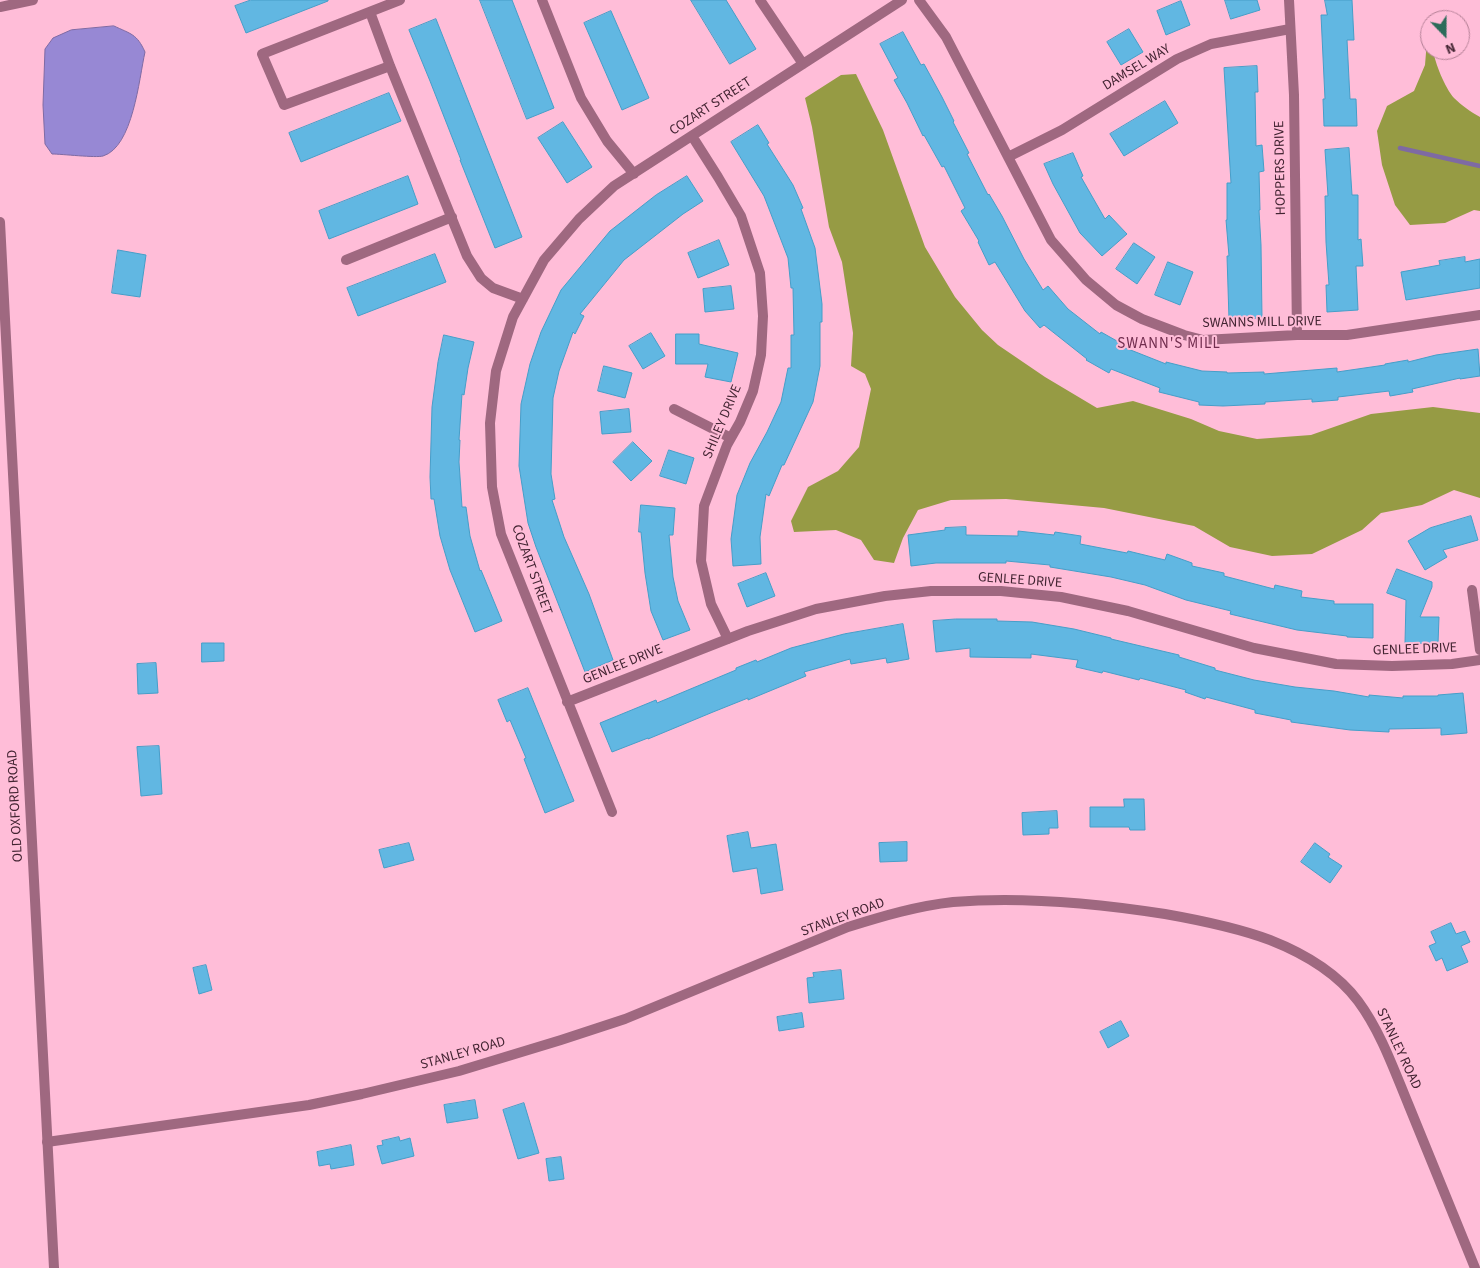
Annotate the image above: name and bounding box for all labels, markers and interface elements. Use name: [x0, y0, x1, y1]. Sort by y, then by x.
north arrow: [1420, 10, 1470, 60]
text: N: [1442, 37, 1458, 59]
street label: DAMSEL WAY: [1100, 41, 1174, 95]
street label: COZART STREET: [667, 74, 755, 140]
street label: HOPPERS DRIVE: [1272, 121, 1290, 215]
street label: SWANNS MILL DRIVE: [1202, 314, 1322, 332]
district label: SWANN'S MILL: [1116, 336, 1222, 354]
street label: SHILEY DRIVE: [700, 382, 746, 462]
street label: COZART STREET: [507, 523, 555, 617]
street label: GENLEE DRIVE: [977, 570, 1063, 592]
street label: GENLEE DRIVE: [1373, 640, 1457, 660]
street label: GENLEE DRIVE: [581, 641, 665, 689]
street label: OLD OXFORD ROAD: [5, 749, 27, 863]
street label: STANLEY ROAD: [799, 895, 887, 941]
street label: STANLEY ROAD: [1372, 1006, 1424, 1092]
street label: STANLEY ROAD: [418, 1034, 508, 1074]

